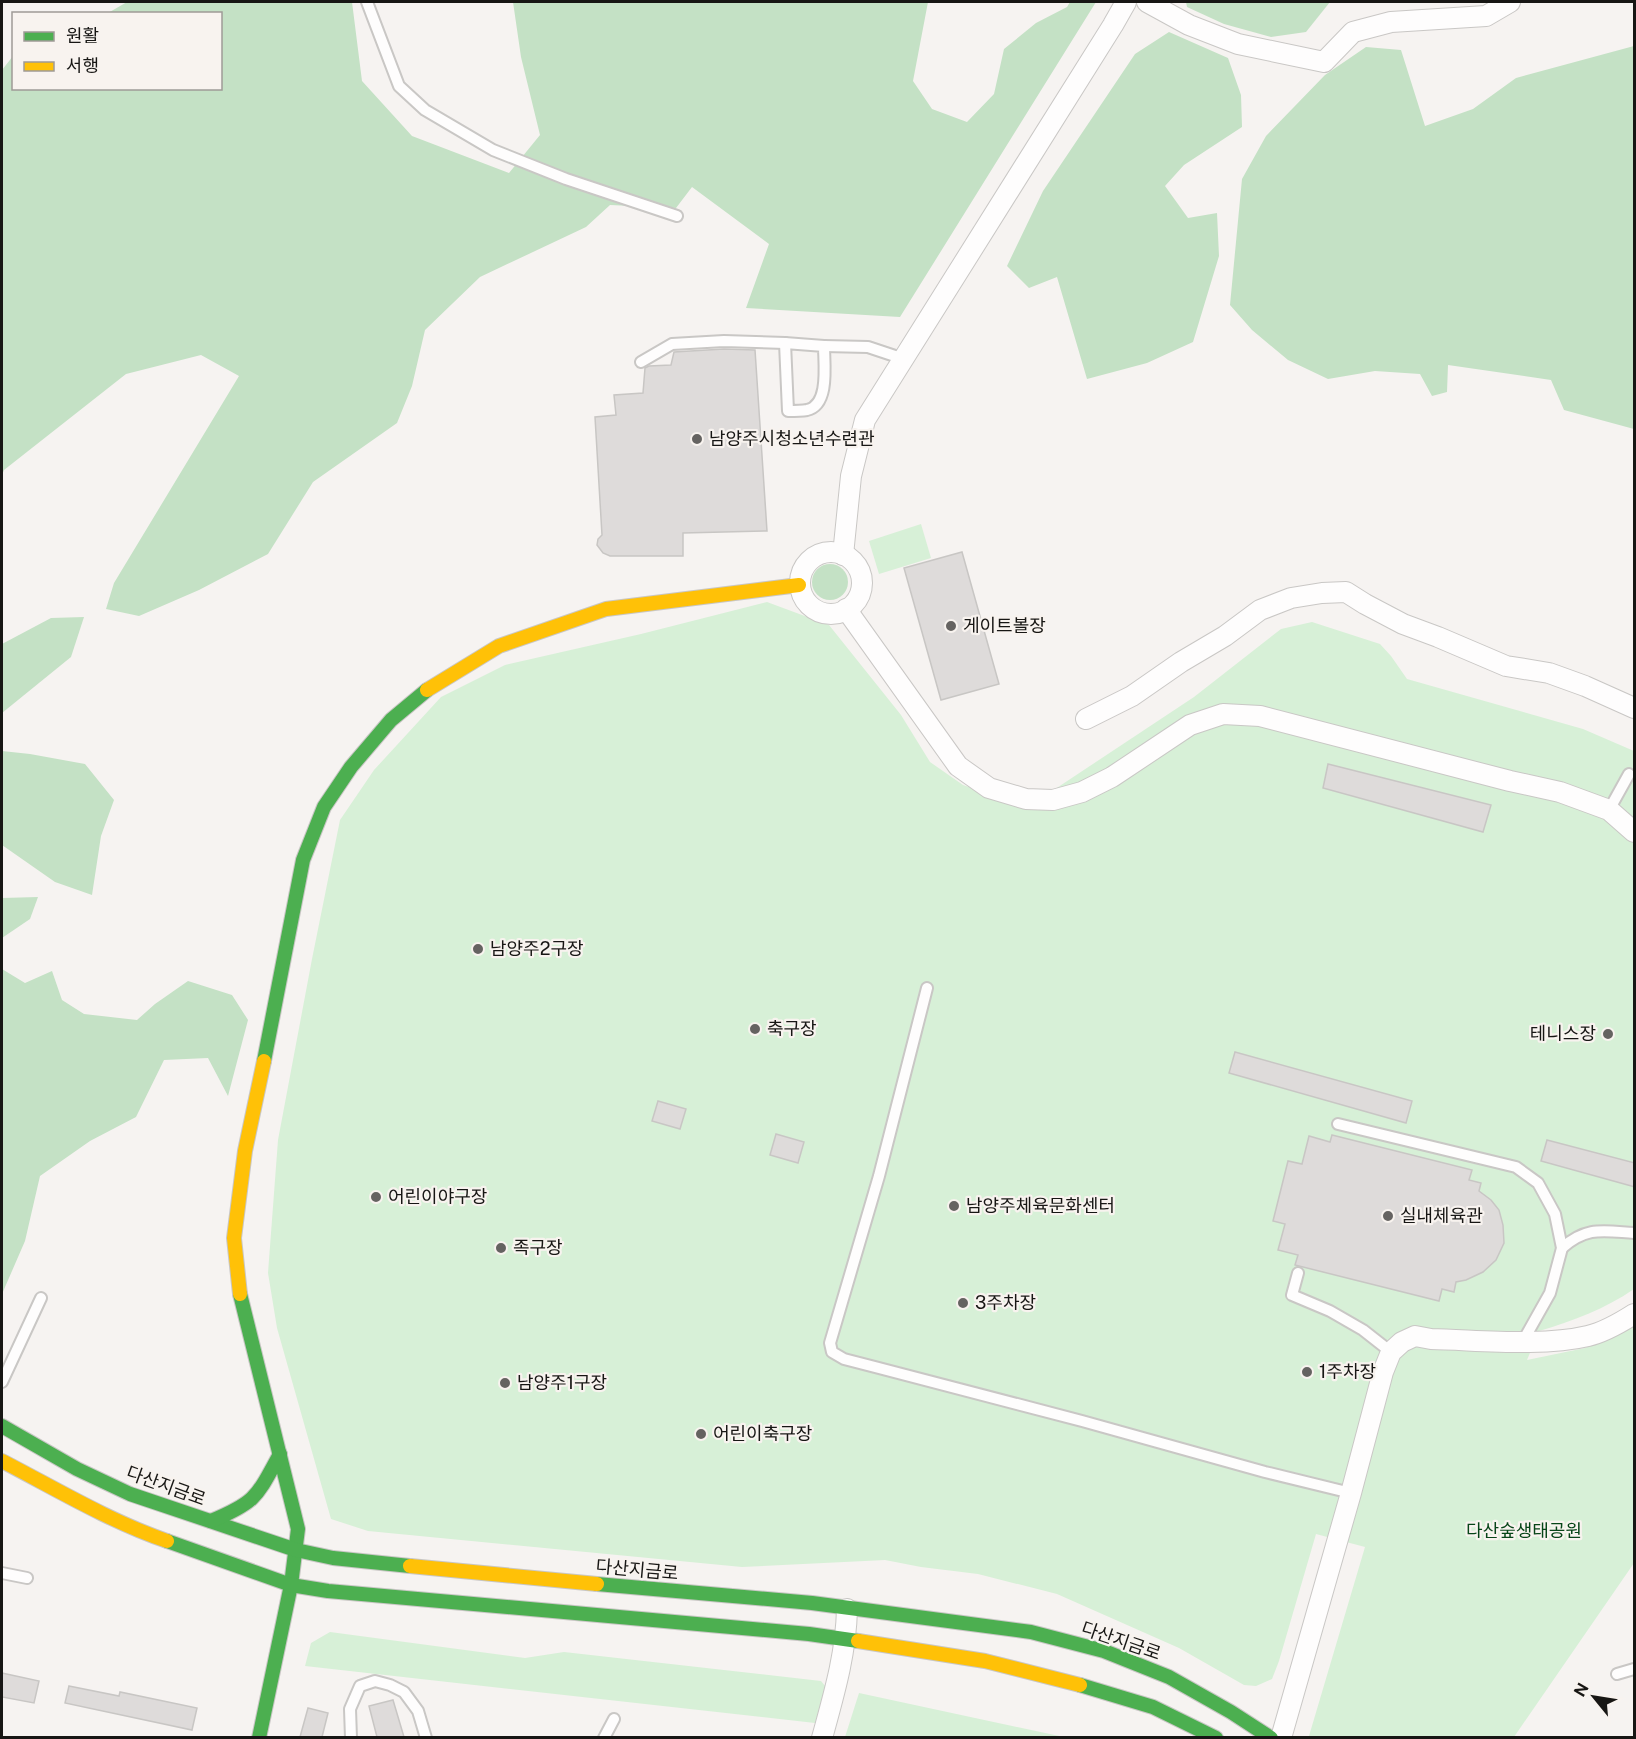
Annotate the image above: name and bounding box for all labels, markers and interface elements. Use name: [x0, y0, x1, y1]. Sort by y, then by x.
legend: [12, 12, 222, 90]
text: 원활: [66, 25, 99, 46]
text: 서행: [66, 55, 99, 76]
place label: 남양주시청소년수련관: [709, 428, 875, 449]
marker: 남양주시청소년수련관: [690, 432, 704, 446]
place label: 게이트볼장: [963, 615, 1046, 636]
marker: 게이트볼장: [944, 619, 958, 633]
place label: 남양주2구장: [490, 938, 584, 959]
marker: 남양주2구장: [471, 942, 485, 956]
place label: 축구장: [767, 1018, 817, 1039]
marker: 축구장: [748, 1022, 762, 1036]
place label: 테니스장: [1530, 1023, 1596, 1044]
marker: 테니스장: [1601, 1027, 1615, 1041]
place label: 어린이야구장: [388, 1186, 487, 1207]
marker: 어린이야구장: [369, 1190, 383, 1204]
place label: 남양주체육문화센터: [966, 1195, 1115, 1216]
marker: 남양주체육문화센터: [947, 1199, 961, 1213]
place label: 실내체육관: [1400, 1205, 1483, 1226]
marker: 실내체육관: [1381, 1209, 1395, 1223]
place label: 족구장: [513, 1237, 563, 1258]
marker: 족구장: [494, 1241, 508, 1255]
place label: 3주차장: [975, 1292, 1036, 1313]
marker: 3주차장: [956, 1296, 970, 1310]
place label: 1주차장: [1319, 1361, 1376, 1382]
marker: 1주차장: [1300, 1365, 1314, 1379]
place label: 남양주1구장: [517, 1372, 607, 1393]
marker: 남양주1구장: [498, 1376, 512, 1390]
place label: 어린이축구장: [713, 1423, 812, 1444]
marker: 어린이축구장: [694, 1427, 708, 1441]
street label: 다산지금로: [124, 1462, 209, 1510]
park label: 다산숲생태공원: [1466, 1520, 1582, 1541]
street label: 다산지금로: [595, 1555, 679, 1584]
street label: 다산지금로: [1079, 1617, 1164, 1664]
north arrow: [1564, 1667, 1624, 1727]
text: N: [1570, 1680, 1593, 1700]

